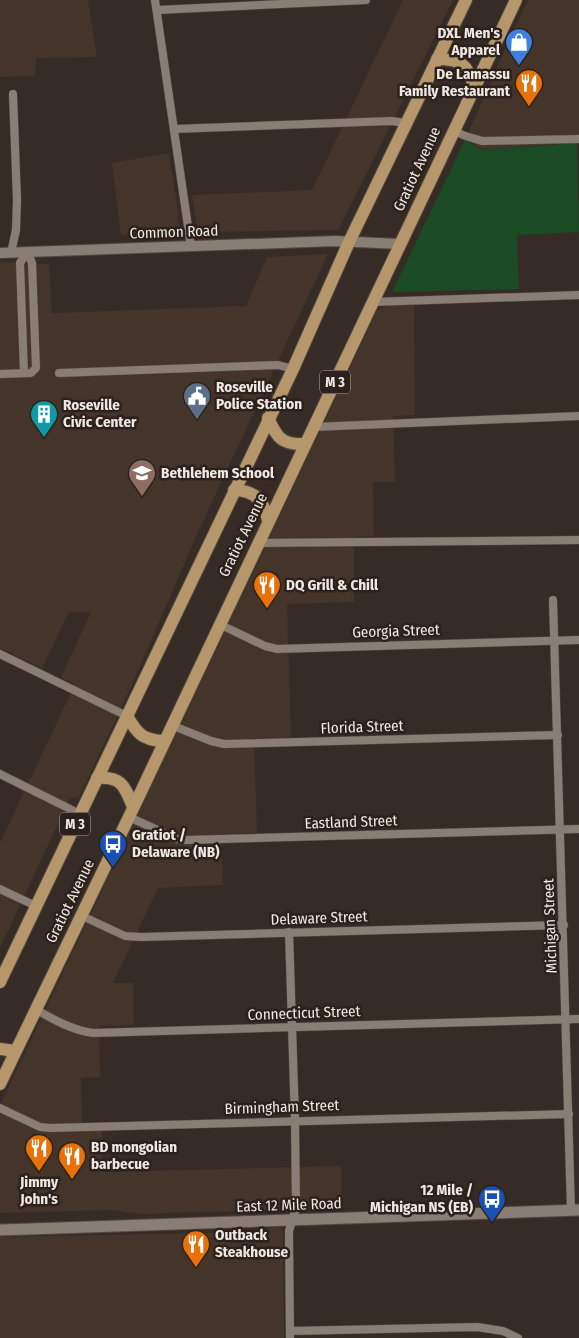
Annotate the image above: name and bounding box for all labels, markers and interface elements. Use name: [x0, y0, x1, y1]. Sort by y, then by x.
place label: DXL Men's Apparel: [437, 24, 501, 59]
shop icon: DXL Men's Apparel: [504, 27, 534, 66]
place label: De Lamassu Family Restaurant: [399, 65, 511, 100]
restaurant icon: De Lamassu Family Restaurant: [514, 68, 544, 107]
street label: Gratiot Avenue: [390, 124, 444, 214]
street label: Common Road: [129, 221, 219, 243]
road number: M 3: [320, 371, 350, 394]
place label: Roseville Police Station: [216, 378, 302, 413]
public building icon: Roseville Police Station: [182, 381, 212, 420]
place label: Roseville Civic Center: [63, 396, 137, 431]
building icon: Roseville Civic Center: [29, 399, 59, 438]
school or university icon: Bethlehem School: [127, 458, 157, 497]
place label: Bethlehem School: [161, 464, 275, 482]
street label: Gratiot Avenue: [215, 490, 271, 580]
restaurant icon: DQ Grill & Chill: [252, 570, 282, 609]
place label: DQ Grill & Chill: [286, 576, 379, 594]
street label: Georgia Street: [352, 620, 440, 642]
street label: Florida Street: [320, 717, 404, 737]
street label: Eastland Street: [304, 811, 398, 833]
road number: M 3: [60, 812, 90, 836]
place label: Gratiot / Delaware (NB): [132, 826, 220, 861]
bus stop icon: Gratiot / Delaware (NB): [98, 829, 128, 868]
street label: Gratiot Avenue: [42, 856, 98, 946]
street label: Michigan Street: [539, 878, 561, 974]
street label: Delaware Street: [270, 907, 368, 929]
street label: Connecticut Street: [247, 1002, 361, 1024]
street label: Birmingham Street: [224, 1096, 340, 1118]
restaurant icon: Jimmy John's: [24, 1133, 54, 1172]
place label: BD mongolian barbecue: [91, 1138, 177, 1173]
restaurant icon: BD mongolian barbecue: [57, 1141, 87, 1180]
place label: Jimmy John's: [19, 1173, 59, 1208]
place label: 12 Mile / Michigan NS (EB): [370, 1181, 473, 1216]
bus stop icon: 12 Mile / Michigan NS (EB): [477, 1184, 507, 1223]
street label: East 12 Mile Road: [236, 1194, 342, 1216]
place label: Outback Steakhouse: [215, 1226, 289, 1261]
restaurant icon: Outback Steakhouse: [181, 1229, 211, 1268]

